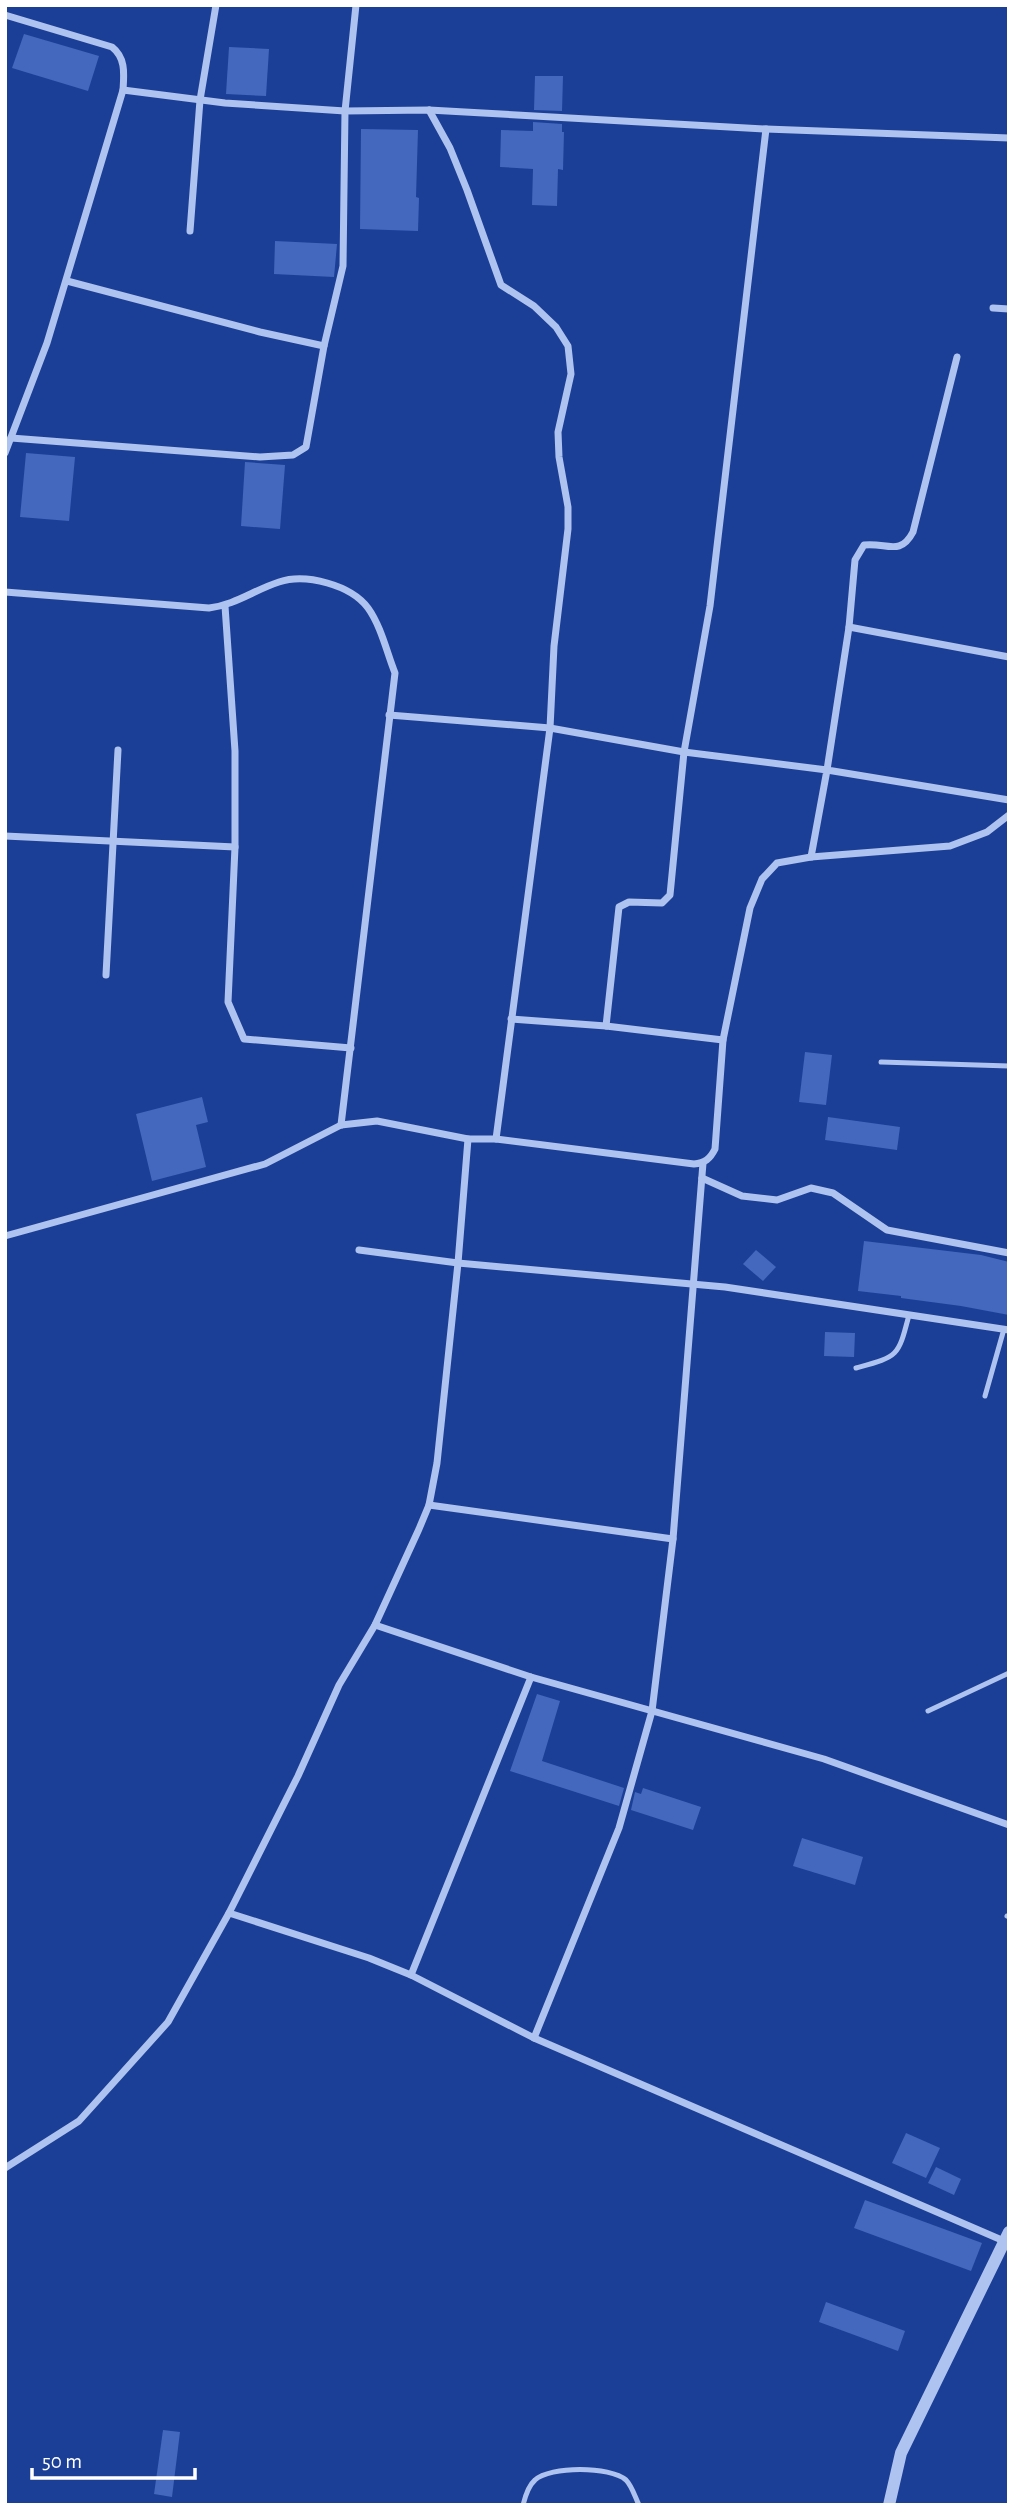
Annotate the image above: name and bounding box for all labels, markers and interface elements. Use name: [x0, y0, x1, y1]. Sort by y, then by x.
scale bar: [32, 2436, 194, 2480]
text: 50 m: [42, 2451, 82, 2472]

